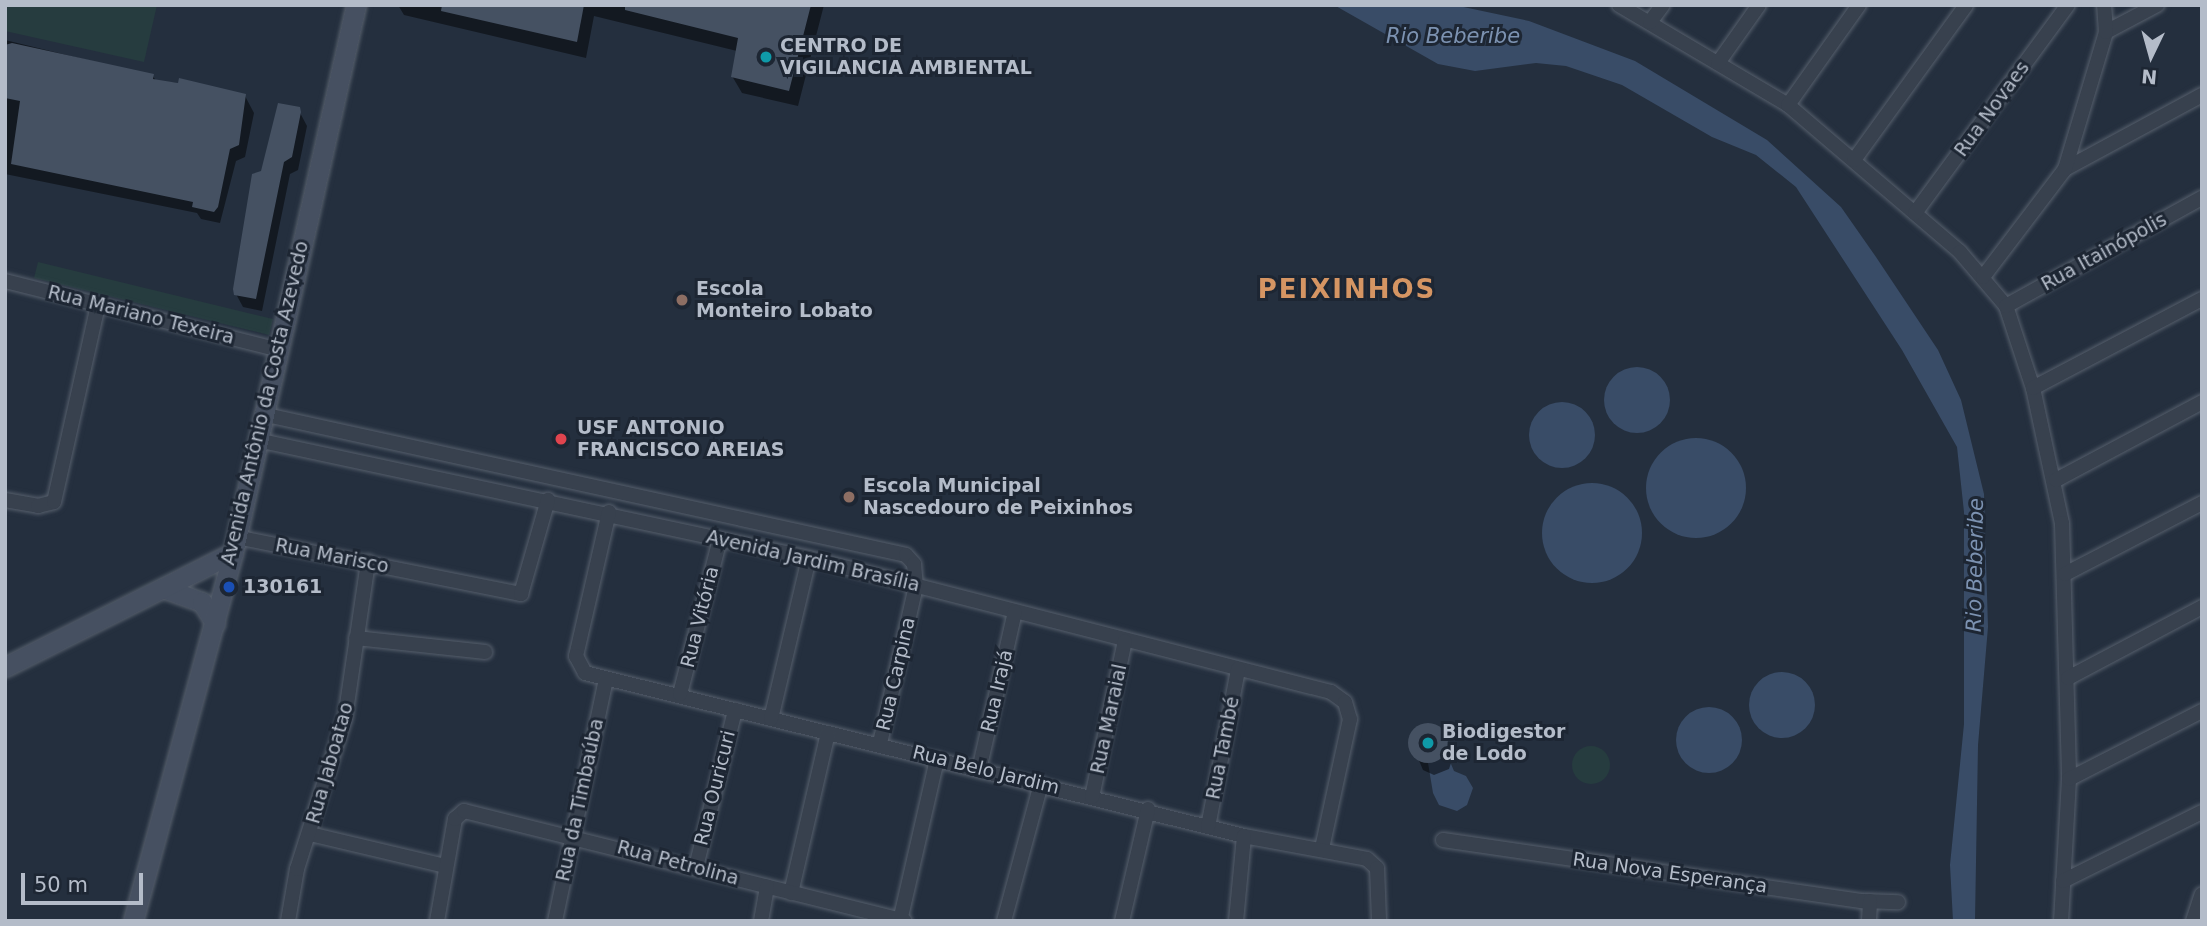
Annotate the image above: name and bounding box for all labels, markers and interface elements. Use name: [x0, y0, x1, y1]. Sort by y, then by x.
north arrow: [2116, 21, 2186, 91]
water label: Rio Beberibe: [1386, 23, 1520, 49]
place label: CENTRO DE VIGILANCIA AMBIENTAL: [780, 35, 1032, 79]
marker: CENTRO DE VIGILANCIA AMBIENTAL: [758, 49, 774, 65]
street label: Rua Novaes: [1950, 57, 2034, 161]
text: N: [2140, 65, 2158, 89]
street label: Rua Itainópolis: [2037, 208, 2171, 296]
street label: Avenida Antônio da Costa Azevedo: [217, 239, 313, 567]
district label: PEIXINHOS: [1259, 274, 1435, 306]
place label: Escola Monteiro Lobato: [696, 278, 873, 322]
street label: Rua Mariano Texeira: [45, 281, 237, 349]
marker: Escola Monteiro Lobato: [674, 292, 690, 308]
place label: USF ANTONIO FRANCISCO AREIAS: [577, 417, 784, 461]
marker: USF ANTONIO FRANCISCO AREIAS: [551, 429, 571, 449]
place label: Escola Municipal Nascedouro de Peixinhos: [863, 475, 1133, 519]
marker: Escola Municipal Nascedouro de Peixinhos: [841, 489, 857, 505]
water label: Rio Beberibe: [1961, 498, 1989, 632]
street label: Avenida Jardim Brasília: [704, 525, 922, 597]
street label: Rua Marisco: [273, 534, 391, 578]
street label: Rua Vitória: [676, 564, 724, 670]
place label: 130161: [243, 576, 322, 598]
marker: 130161: [221, 579, 237, 595]
street label: Rua Carpina: [872, 615, 920, 733]
street label: Rua Irajá: [976, 647, 1018, 735]
street label: Rua Maraial: [1086, 662, 1132, 776]
street label: Rua També: [1202, 695, 1244, 801]
street label: Rua Jaboatao: [302, 700, 358, 826]
street label: Rua da Timbaúba: [552, 716, 608, 884]
place label: Biodigestor de Lodo: [1442, 721, 1565, 765]
street label: Rua Ouricuri: [690, 728, 740, 848]
marker: Biodigestor de Lodo: [1420, 735, 1436, 751]
street label: Rua Belo Jardim: [910, 741, 1062, 799]
street label: Rua Petrolina: [615, 836, 741, 890]
street label: Rua Nova Esperança: [1571, 848, 1769, 898]
scale bar: [24, 860, 147, 904]
text: 50 m: [34, 873, 88, 897]

